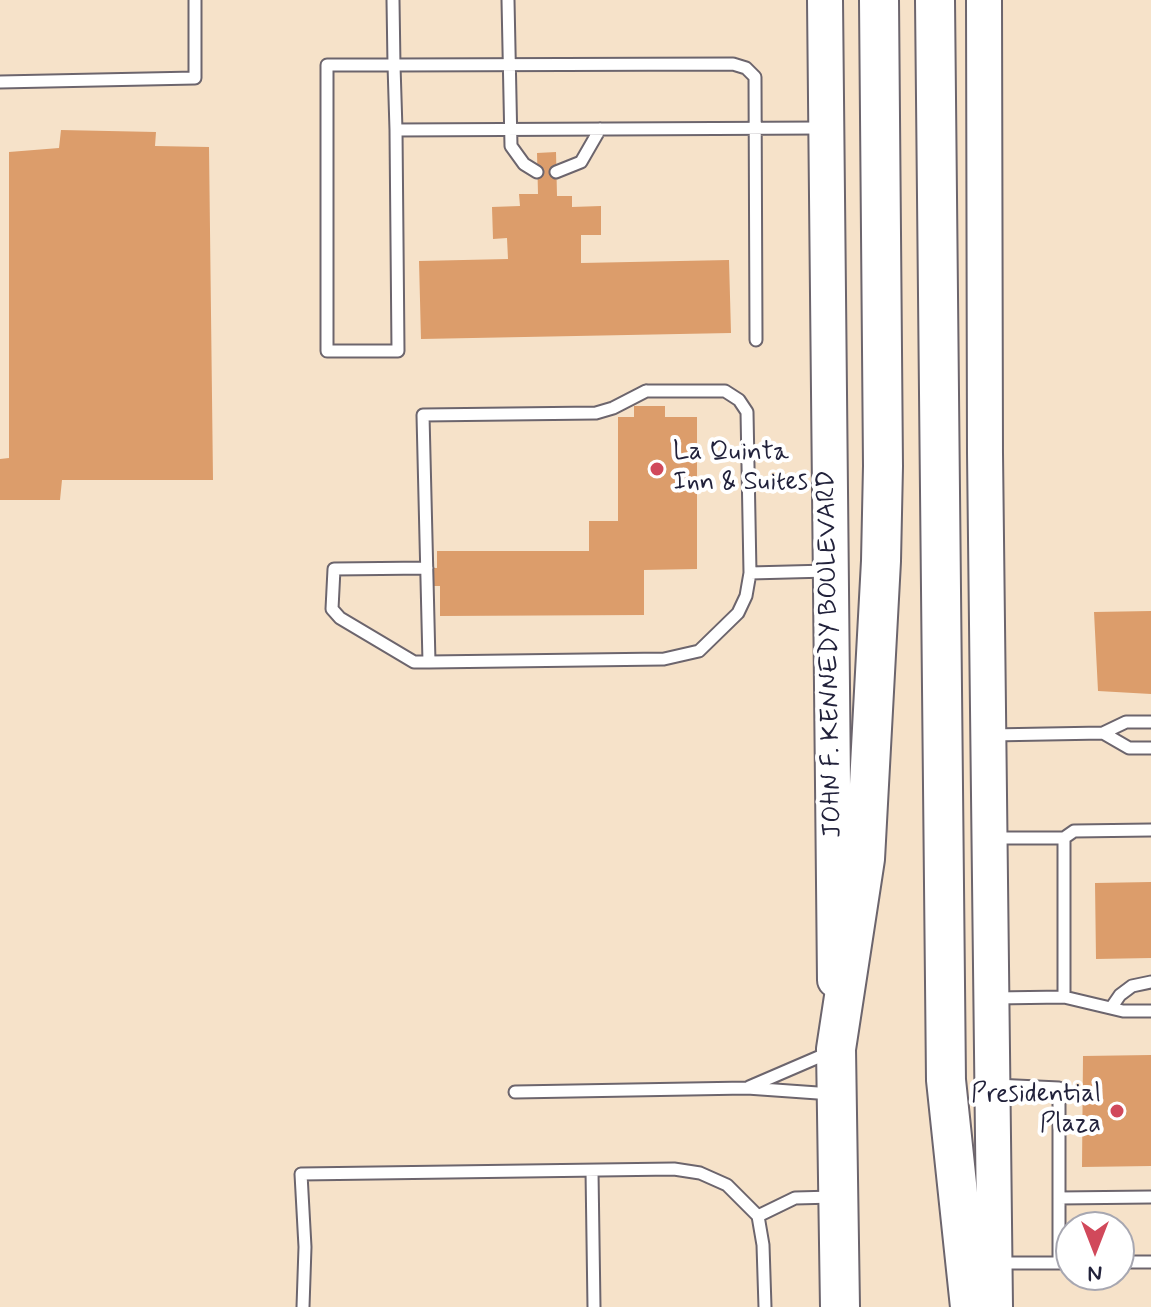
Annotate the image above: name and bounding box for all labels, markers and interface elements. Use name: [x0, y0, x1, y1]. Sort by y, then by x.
place label: La Quinta Inn & Suites: [673, 438, 808, 500]
marker: La Quinta Inn & Suites: [648, 460, 666, 478]
street label: JOHN F. KENNEDY BOULEVARD: [812, 470, 850, 838]
place label: Presidential Plaza: [971, 1080, 1101, 1142]
marker: Presidential Plaza: [1108, 1102, 1126, 1120]
north arrow: [1055, 1211, 1135, 1291]
text: N: [1088, 1259, 1102, 1287]

